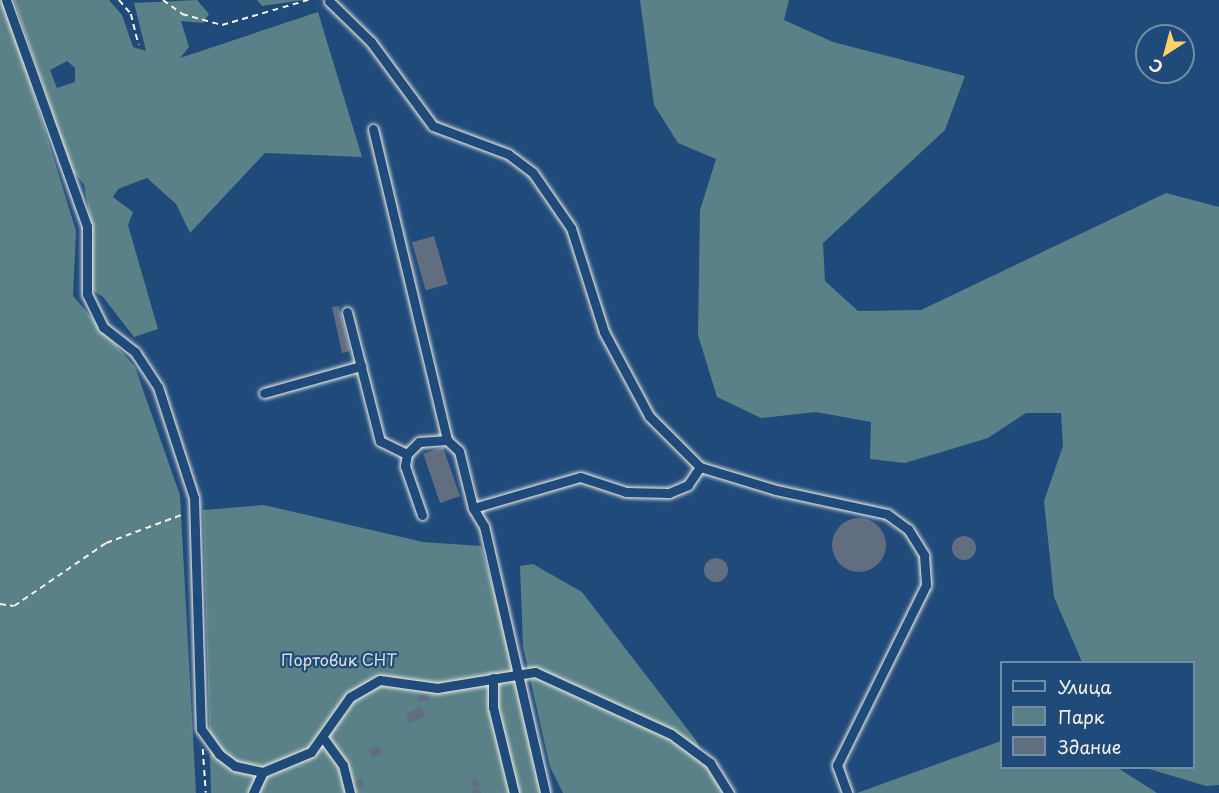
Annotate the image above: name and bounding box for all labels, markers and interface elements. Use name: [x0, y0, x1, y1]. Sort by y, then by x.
north arrow: [1135, 24, 1195, 84]
text: С: [1144, 54, 1168, 80]
park label: Портовик СНТ: [281, 649, 397, 669]
legend: [1000, 661, 1195, 769]
text: Улица: [1058, 673, 1112, 700]
text: Парк: [1058, 703, 1104, 730]
text: Здание: [1058, 733, 1121, 760]

